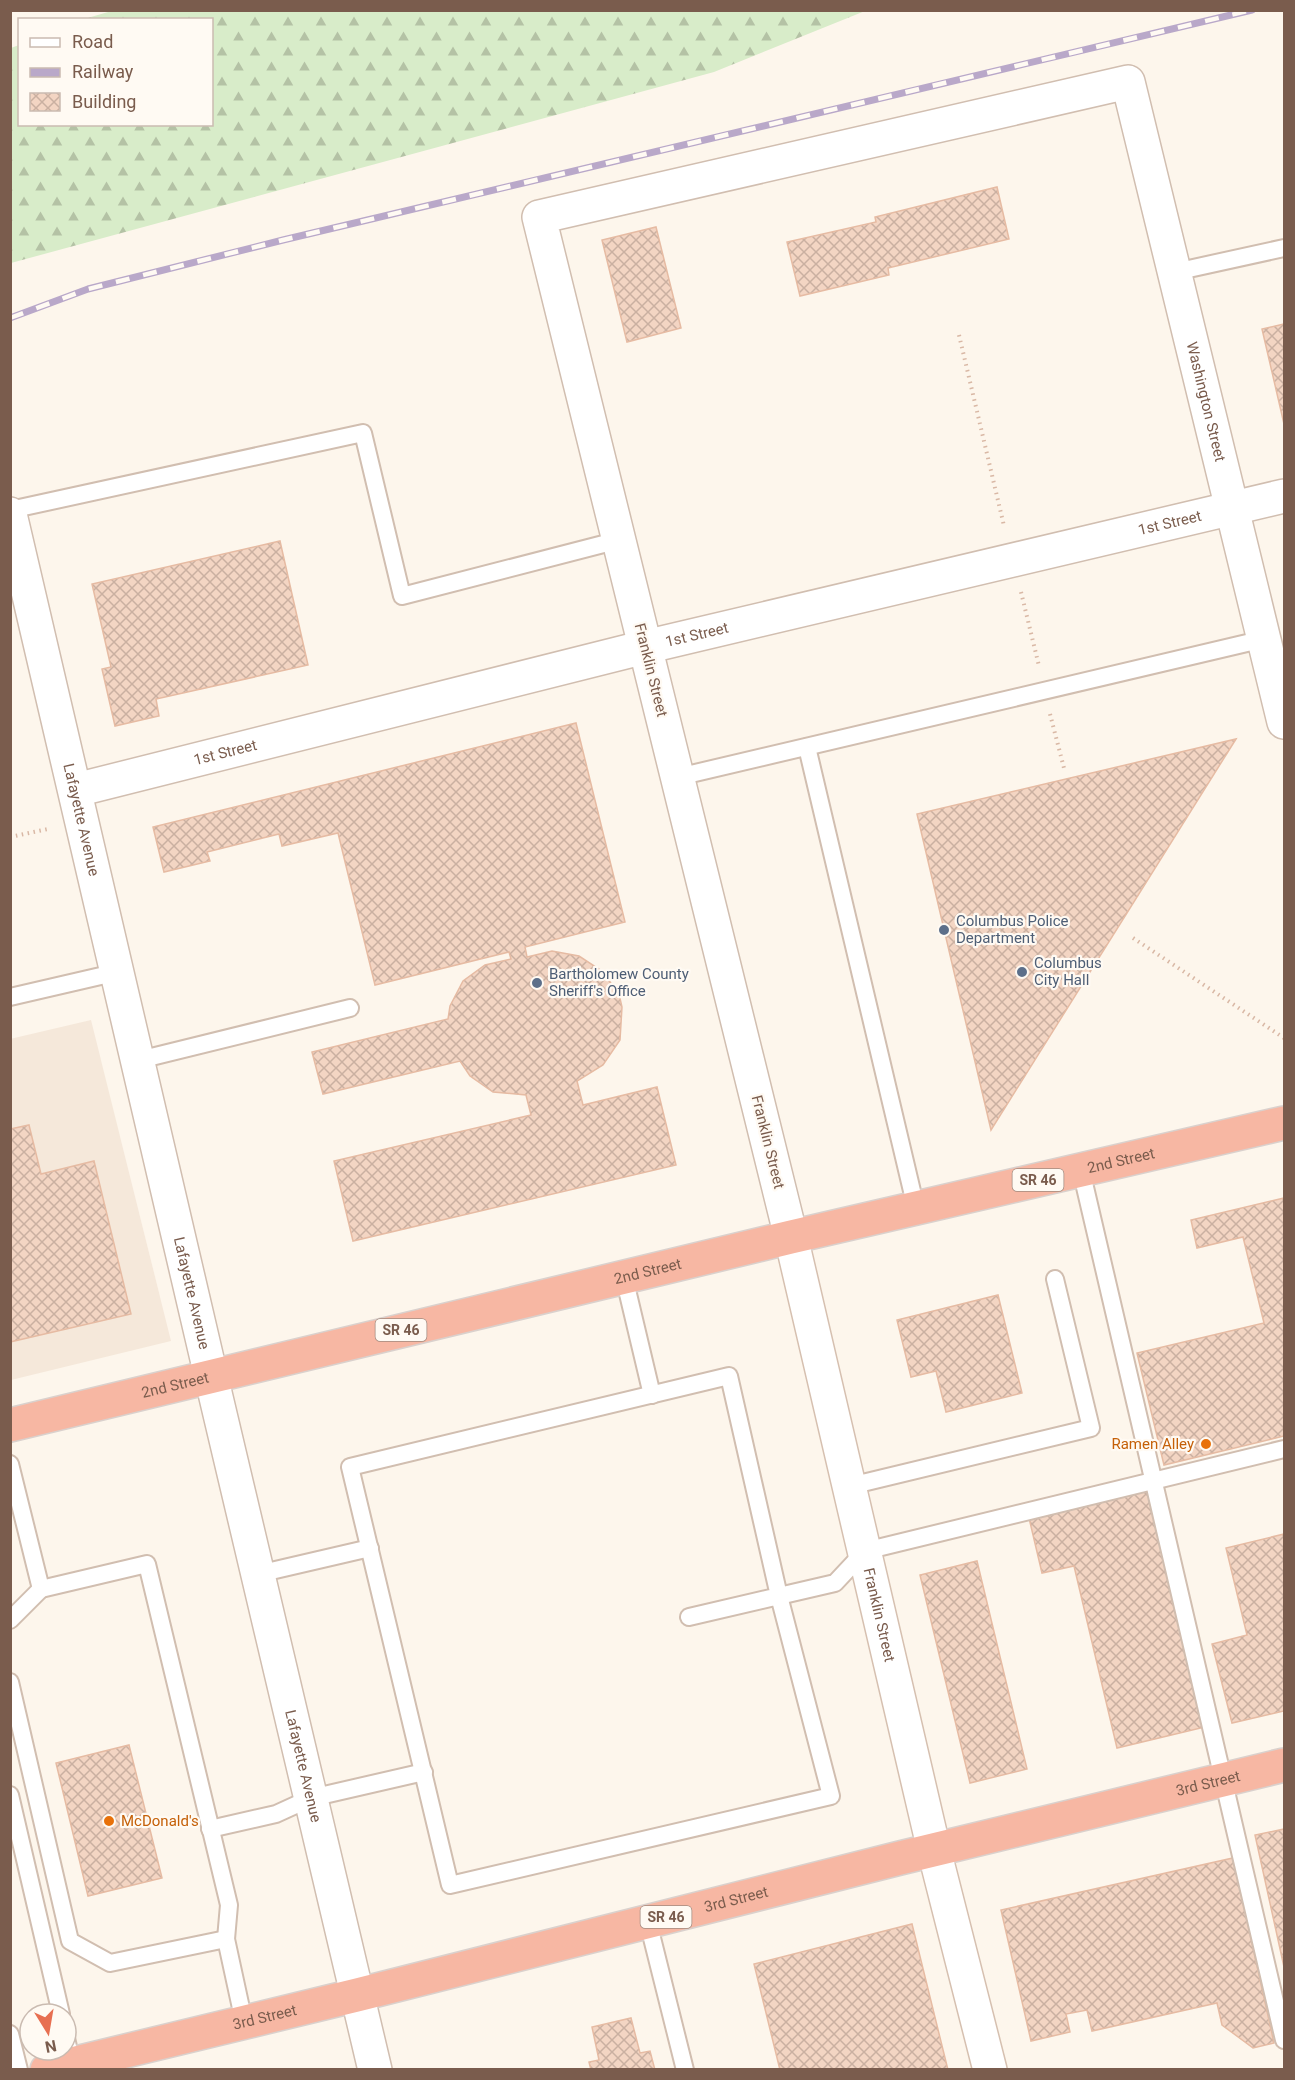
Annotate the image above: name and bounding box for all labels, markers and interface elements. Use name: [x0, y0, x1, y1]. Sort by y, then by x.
legend: [18, 18, 213, 126]
text: Road: [72, 31, 113, 52]
text: Railway: [72, 61, 134, 82]
text: Building: [72, 91, 136, 112]
street label: Washington Street: [1183, 340, 1229, 463]
street label: 1st Street: [1136, 507, 1203, 539]
street label: 1st Street: [663, 619, 730, 651]
street label: Franklin Street: [631, 621, 671, 719]
street label: 1st Street: [192, 736, 259, 769]
street label: Lafayette Avenue: [59, 762, 103, 878]
place label: Columbus Police Department: [956, 912, 1069, 947]
marker: Columbus Police Department: [937, 923, 951, 937]
place label: Columbus City Hall: [1034, 954, 1102, 989]
place label: Bartholomew County Sheriff's Office: [549, 965, 689, 1000]
marker: Columbus City Hall: [1015, 965, 1029, 979]
marker: Bartholomew County Sheriff's Office: [530, 976, 544, 990]
street label: Franklin Street: [748, 1093, 788, 1191]
street label: 2nd Street: [1086, 1144, 1156, 1177]
road number: SR 46: [1012, 1169, 1064, 1191]
street label: Lafayette Avenue: [170, 1235, 214, 1351]
street label: 2nd Street: [612, 1255, 683, 1288]
road number: SR 46: [376, 1319, 426, 1341]
street label: 2nd Street: [140, 1368, 211, 1402]
place label: Ramen Alley: [1111, 1435, 1194, 1453]
marker: Ramen Alley: [1199, 1437, 1213, 1451]
street label: Franklin Street: [859, 1566, 899, 1664]
street label: Lafayette Avenue: [281, 1708, 325, 1824]
street label: 3rd Street: [1174, 1767, 1242, 1800]
place label: McDonald's: [121, 1812, 199, 1830]
marker: McDonald's: [102, 1814, 116, 1828]
street label: 3rd Street: [702, 1883, 770, 1916]
road number: SR 46: [640, 1906, 692, 1928]
street label: 3rd Street: [231, 2001, 299, 2034]
north arrow: [18, 2002, 78, 2062]
text: N: [43, 2036, 58, 2057]

